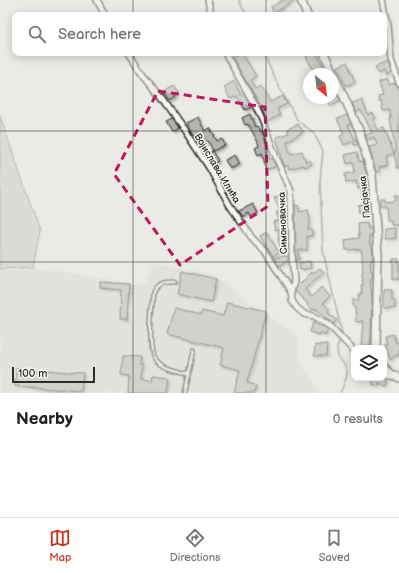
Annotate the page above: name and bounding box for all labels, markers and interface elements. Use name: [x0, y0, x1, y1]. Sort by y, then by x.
search box: [12, 12, 387, 56]
icon: search: [26, 23, 48, 45]
text: Search here: [58, 25, 141, 44]
north arrow: [303, 68, 339, 104]
street label: Војислава Илића: [192, 131, 243, 206]
street label: Пасјачка: [357, 175, 373, 219]
street label: Симоновачка: [276, 191, 290, 254]
map controls: [351, 345, 387, 381]
button: layers: [351, 345, 387, 381]
scale bar: [12, 365, 95, 384]
text: 100 m: [18, 367, 47, 380]
text: Nearby: [16, 409, 73, 429]
text: 0 results: [333, 411, 383, 427]
tab: Map: [49, 527, 71, 564]
tab: Directions: [170, 527, 220, 564]
tab: Saved: [319, 527, 350, 564]

